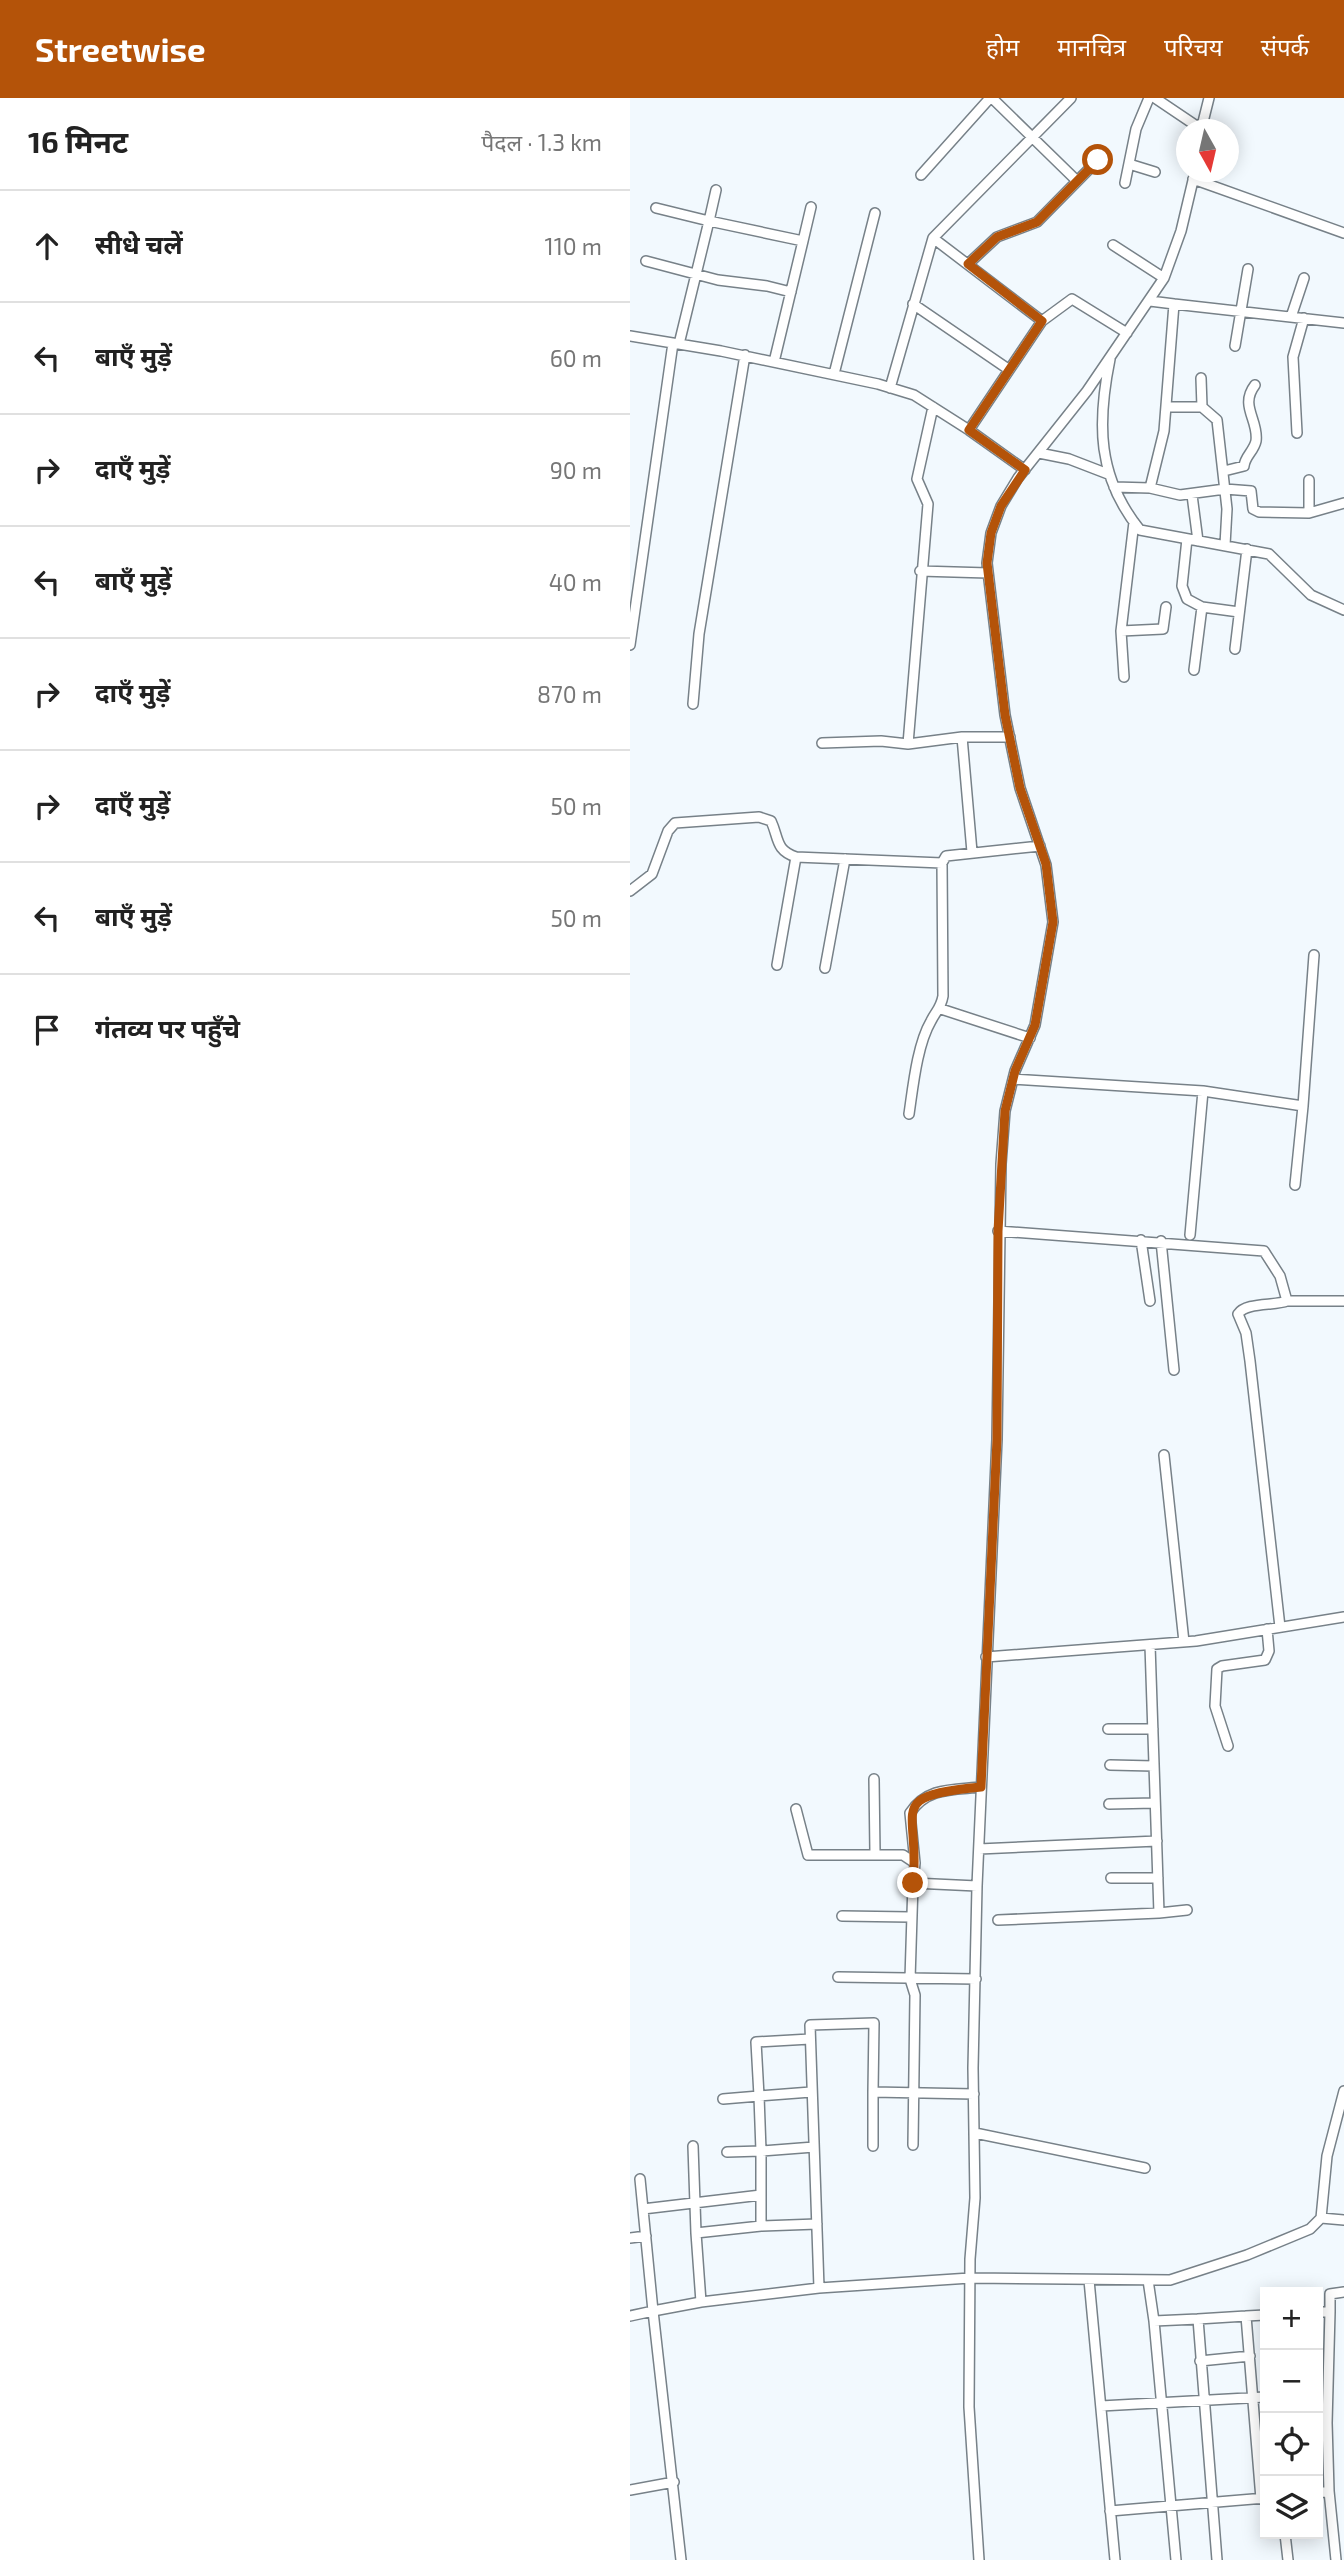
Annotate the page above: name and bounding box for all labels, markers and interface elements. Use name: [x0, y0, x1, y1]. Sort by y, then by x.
text: Streetwise: [35, 29, 206, 69]
text: होम: [986, 32, 1019, 61]
text: मानचित्र: [1057, 32, 1126, 61]
text: परिचय: [1164, 32, 1223, 61]
text: संपर्क: [1261, 32, 1309, 61]
north arrow: [1176, 119, 1239, 182]
text: 16 मिनट: [28, 123, 128, 159]
text: पैदल · 1.3 km: [481, 128, 602, 156]
route start: [1082, 144, 1113, 175]
icon: ahead: [28, 227, 66, 265]
text: सीधे चलें: [95, 228, 183, 259]
text: 110 m: [545, 232, 602, 260]
icon: left: [28, 339, 66, 377]
text: बाएँ मुड़ें: [95, 340, 172, 371]
text: 60 m: [550, 344, 602, 372]
icon: right: [28, 451, 66, 489]
text: दाएँ मुड़ें: [95, 452, 170, 483]
text: 90 m: [550, 456, 602, 484]
icon: left: [28, 563, 66, 601]
text: बाएँ मुड़ें: [95, 564, 172, 595]
text: 40 m: [549, 568, 602, 596]
icon: right: [28, 675, 66, 713]
text: दाएँ मुड़ें: [95, 676, 170, 707]
text: 870 m: [537, 680, 602, 708]
icon: right: [28, 787, 66, 825]
text: दाएँ मुड़ें: [95, 788, 170, 819]
text: 50 m: [551, 792, 602, 820]
icon: left: [28, 899, 66, 937]
text: बाएँ मुड़ें: [95, 900, 172, 931]
text: 50 m: [551, 904, 602, 932]
icon: arrive: [28, 1011, 66, 1049]
text: गंतव्य पर पहुँचे: [95, 1012, 240, 1043]
route end: [897, 1867, 928, 1898]
map controls: [1260, 2287, 1323, 2539]
button: +: [1260, 2287, 1323, 2350]
button: −: [1260, 2350, 1323, 2413]
button: locate: [1260, 2413, 1323, 2476]
button: layers: [1260, 2476, 1323, 2539]

